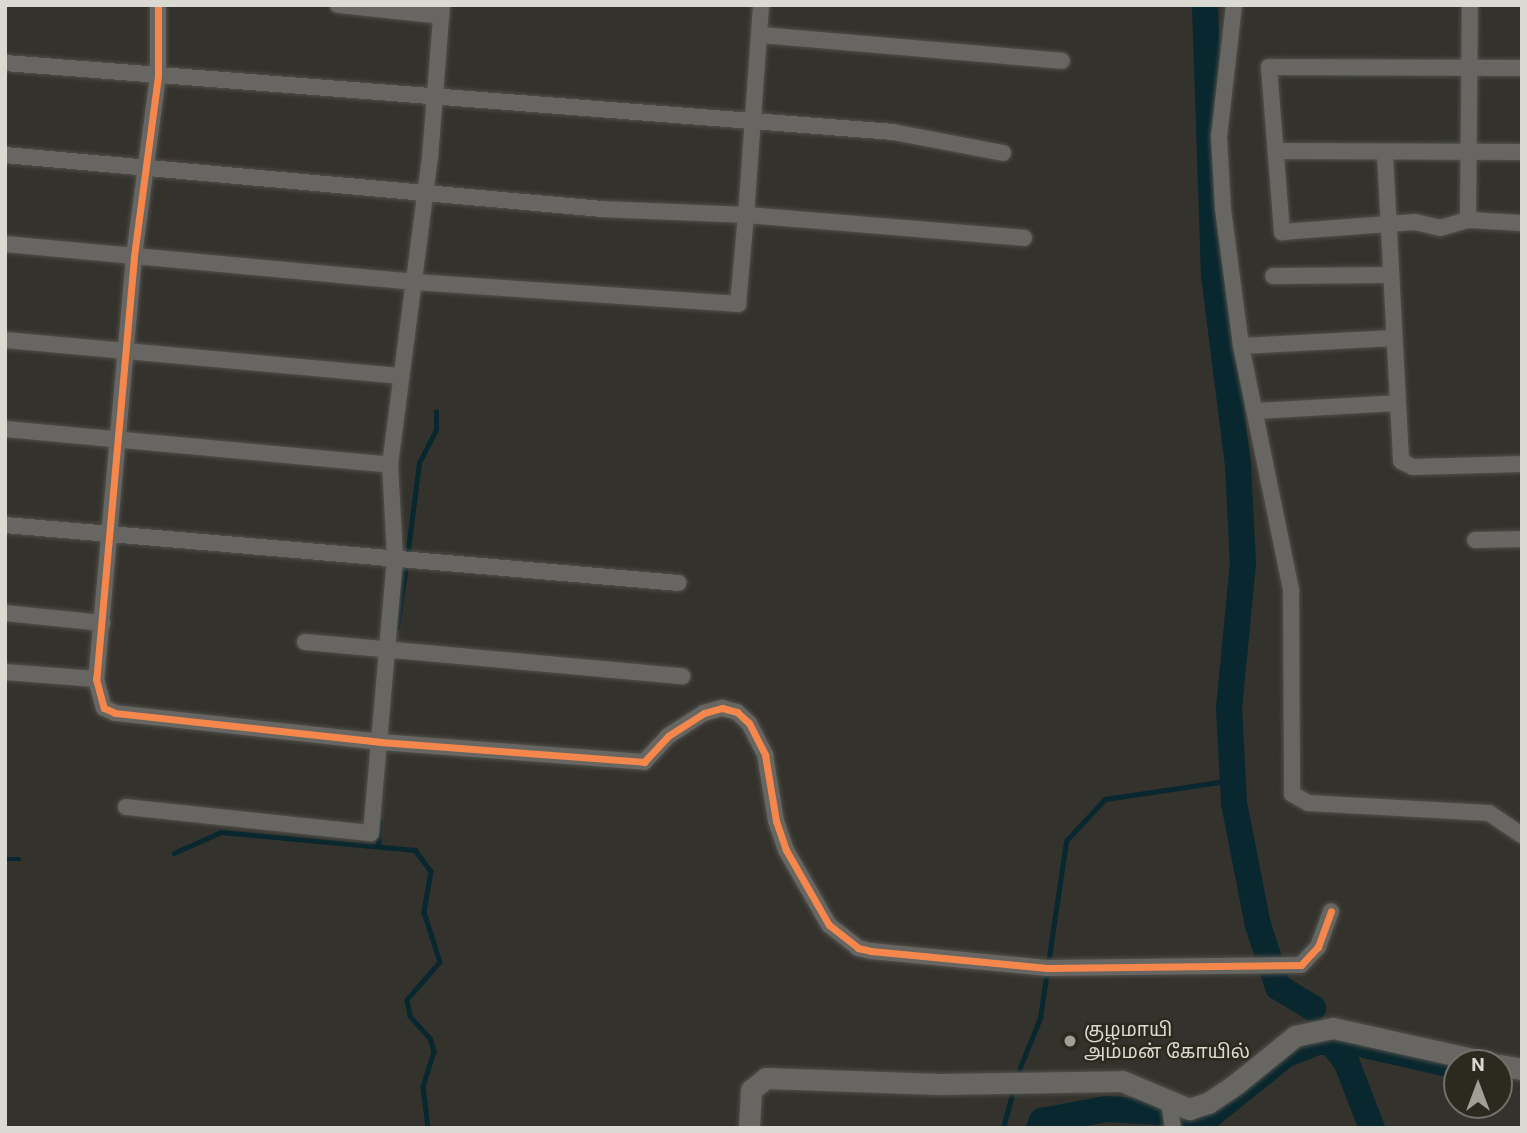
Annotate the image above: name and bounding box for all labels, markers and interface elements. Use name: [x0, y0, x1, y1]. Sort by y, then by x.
place label: குழமாயி அம்மன் கோயில்: [1084, 1019, 1250, 1063]
marker: குழமாயி அம்மன் கோயில்: [1062, 1033, 1078, 1049]
north arrow: [1443, 1049, 1513, 1119]
text: N: [1471, 1053, 1485, 1076]

